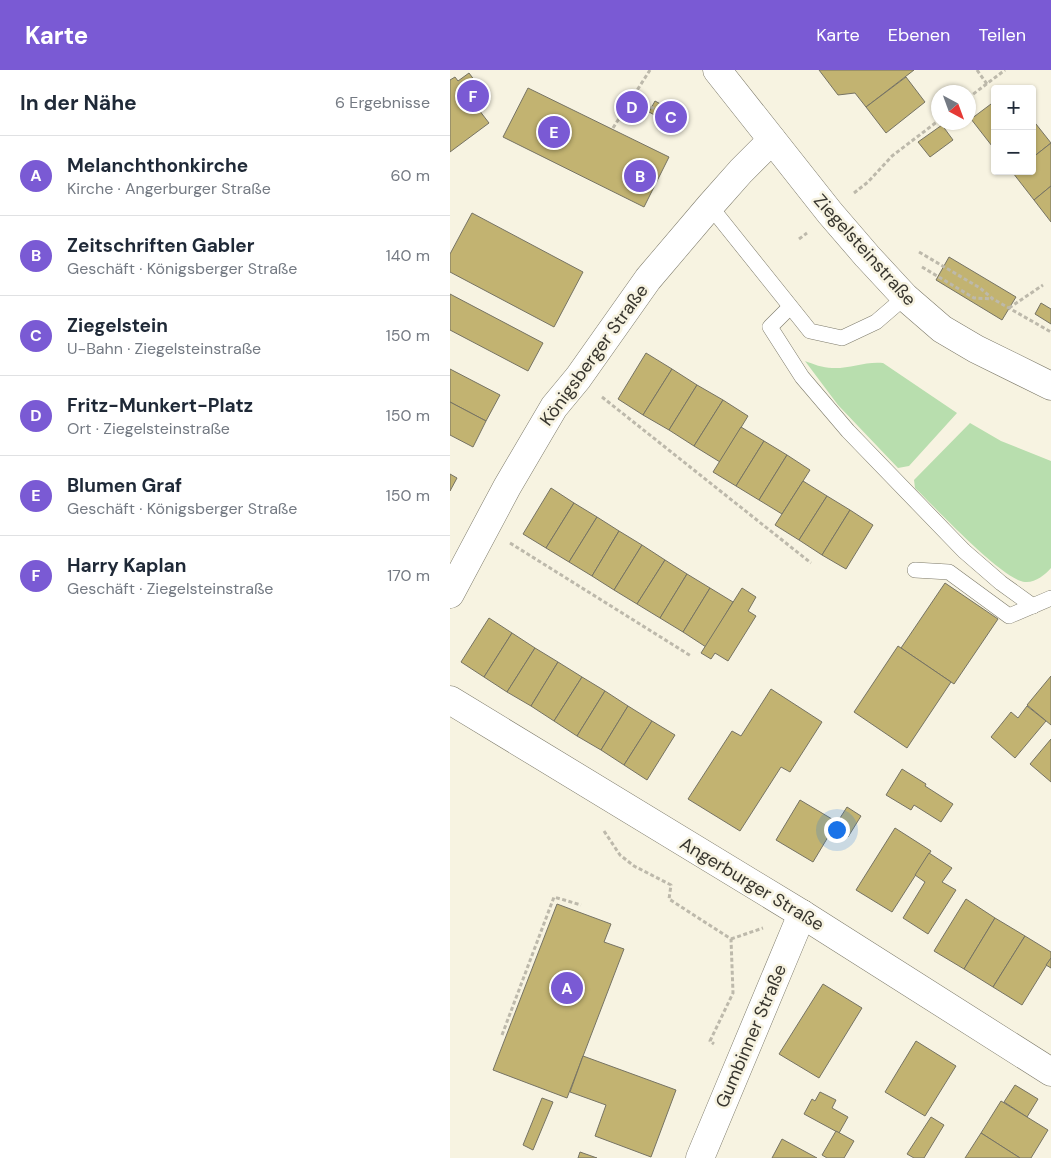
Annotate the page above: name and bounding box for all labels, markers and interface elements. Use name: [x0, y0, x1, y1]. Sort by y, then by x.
text: Karte: [25, 20, 88, 51]
text: Karte: [816, 23, 860, 47]
text: Ebenen: [888, 23, 950, 47]
text: Teilen: [978, 23, 1026, 47]
pin: F: [457, 77, 489, 115]
north arrow: [931, 85, 976, 130]
map controls: [991, 85, 1036, 175]
button: +: [991, 85, 1036, 130]
pin: D: [616, 88, 648, 126]
text: In der Nähe: [20, 89, 137, 117]
text: 6 Ergebnisse: [335, 92, 430, 113]
pin: C: [655, 98, 687, 136]
pin: E: [538, 113, 570, 151]
button: −: [991, 130, 1036, 175]
text: Melanchthonkirche: [67, 153, 248, 178]
pin: B: [624, 157, 656, 195]
text: A: [30, 165, 42, 186]
text: 60 m: [390, 165, 430, 186]
text: Kirche · Angerburger Straße: [67, 178, 271, 199]
street label: Ziegelsteinstraße: [808, 189, 922, 311]
text: Zeitschriften Gabler: [67, 233, 255, 258]
text: B: [31, 245, 41, 266]
text: 140 m: [386, 245, 430, 266]
text: Geschäft · Königsberger Straße: [67, 258, 297, 279]
street label: Königsberger Straße: [534, 279, 654, 431]
text: Ziegelstein: [67, 313, 168, 338]
text: C: [30, 325, 42, 346]
text: 150 m: [386, 325, 430, 346]
text: U-Bahn · Ziegelsteinstraße: [67, 338, 261, 359]
text: Fritz-Munkert-Platz: [67, 393, 253, 418]
text: D: [30, 405, 42, 426]
text: 150 m: [386, 405, 430, 426]
text: Ort · Ziegelsteinstraße: [67, 418, 230, 439]
text: Blumen Graf: [67, 473, 182, 498]
text: E: [31, 485, 41, 506]
text: 150 m: [386, 485, 430, 506]
text: Geschäft · Königsberger Straße: [67, 498, 297, 519]
text: Harry Kaplan: [67, 553, 186, 578]
text: F: [32, 565, 40, 586]
text: 170 m: [387, 565, 430, 586]
text: Geschäft · Ziegelsteinstraße: [67, 578, 273, 599]
your location: [824, 817, 850, 843]
street label: Angerburger Straße: [676, 831, 828, 937]
street label: Gumbinner Straße: [710, 961, 792, 1111]
pin: A: [551, 969, 583, 1007]

